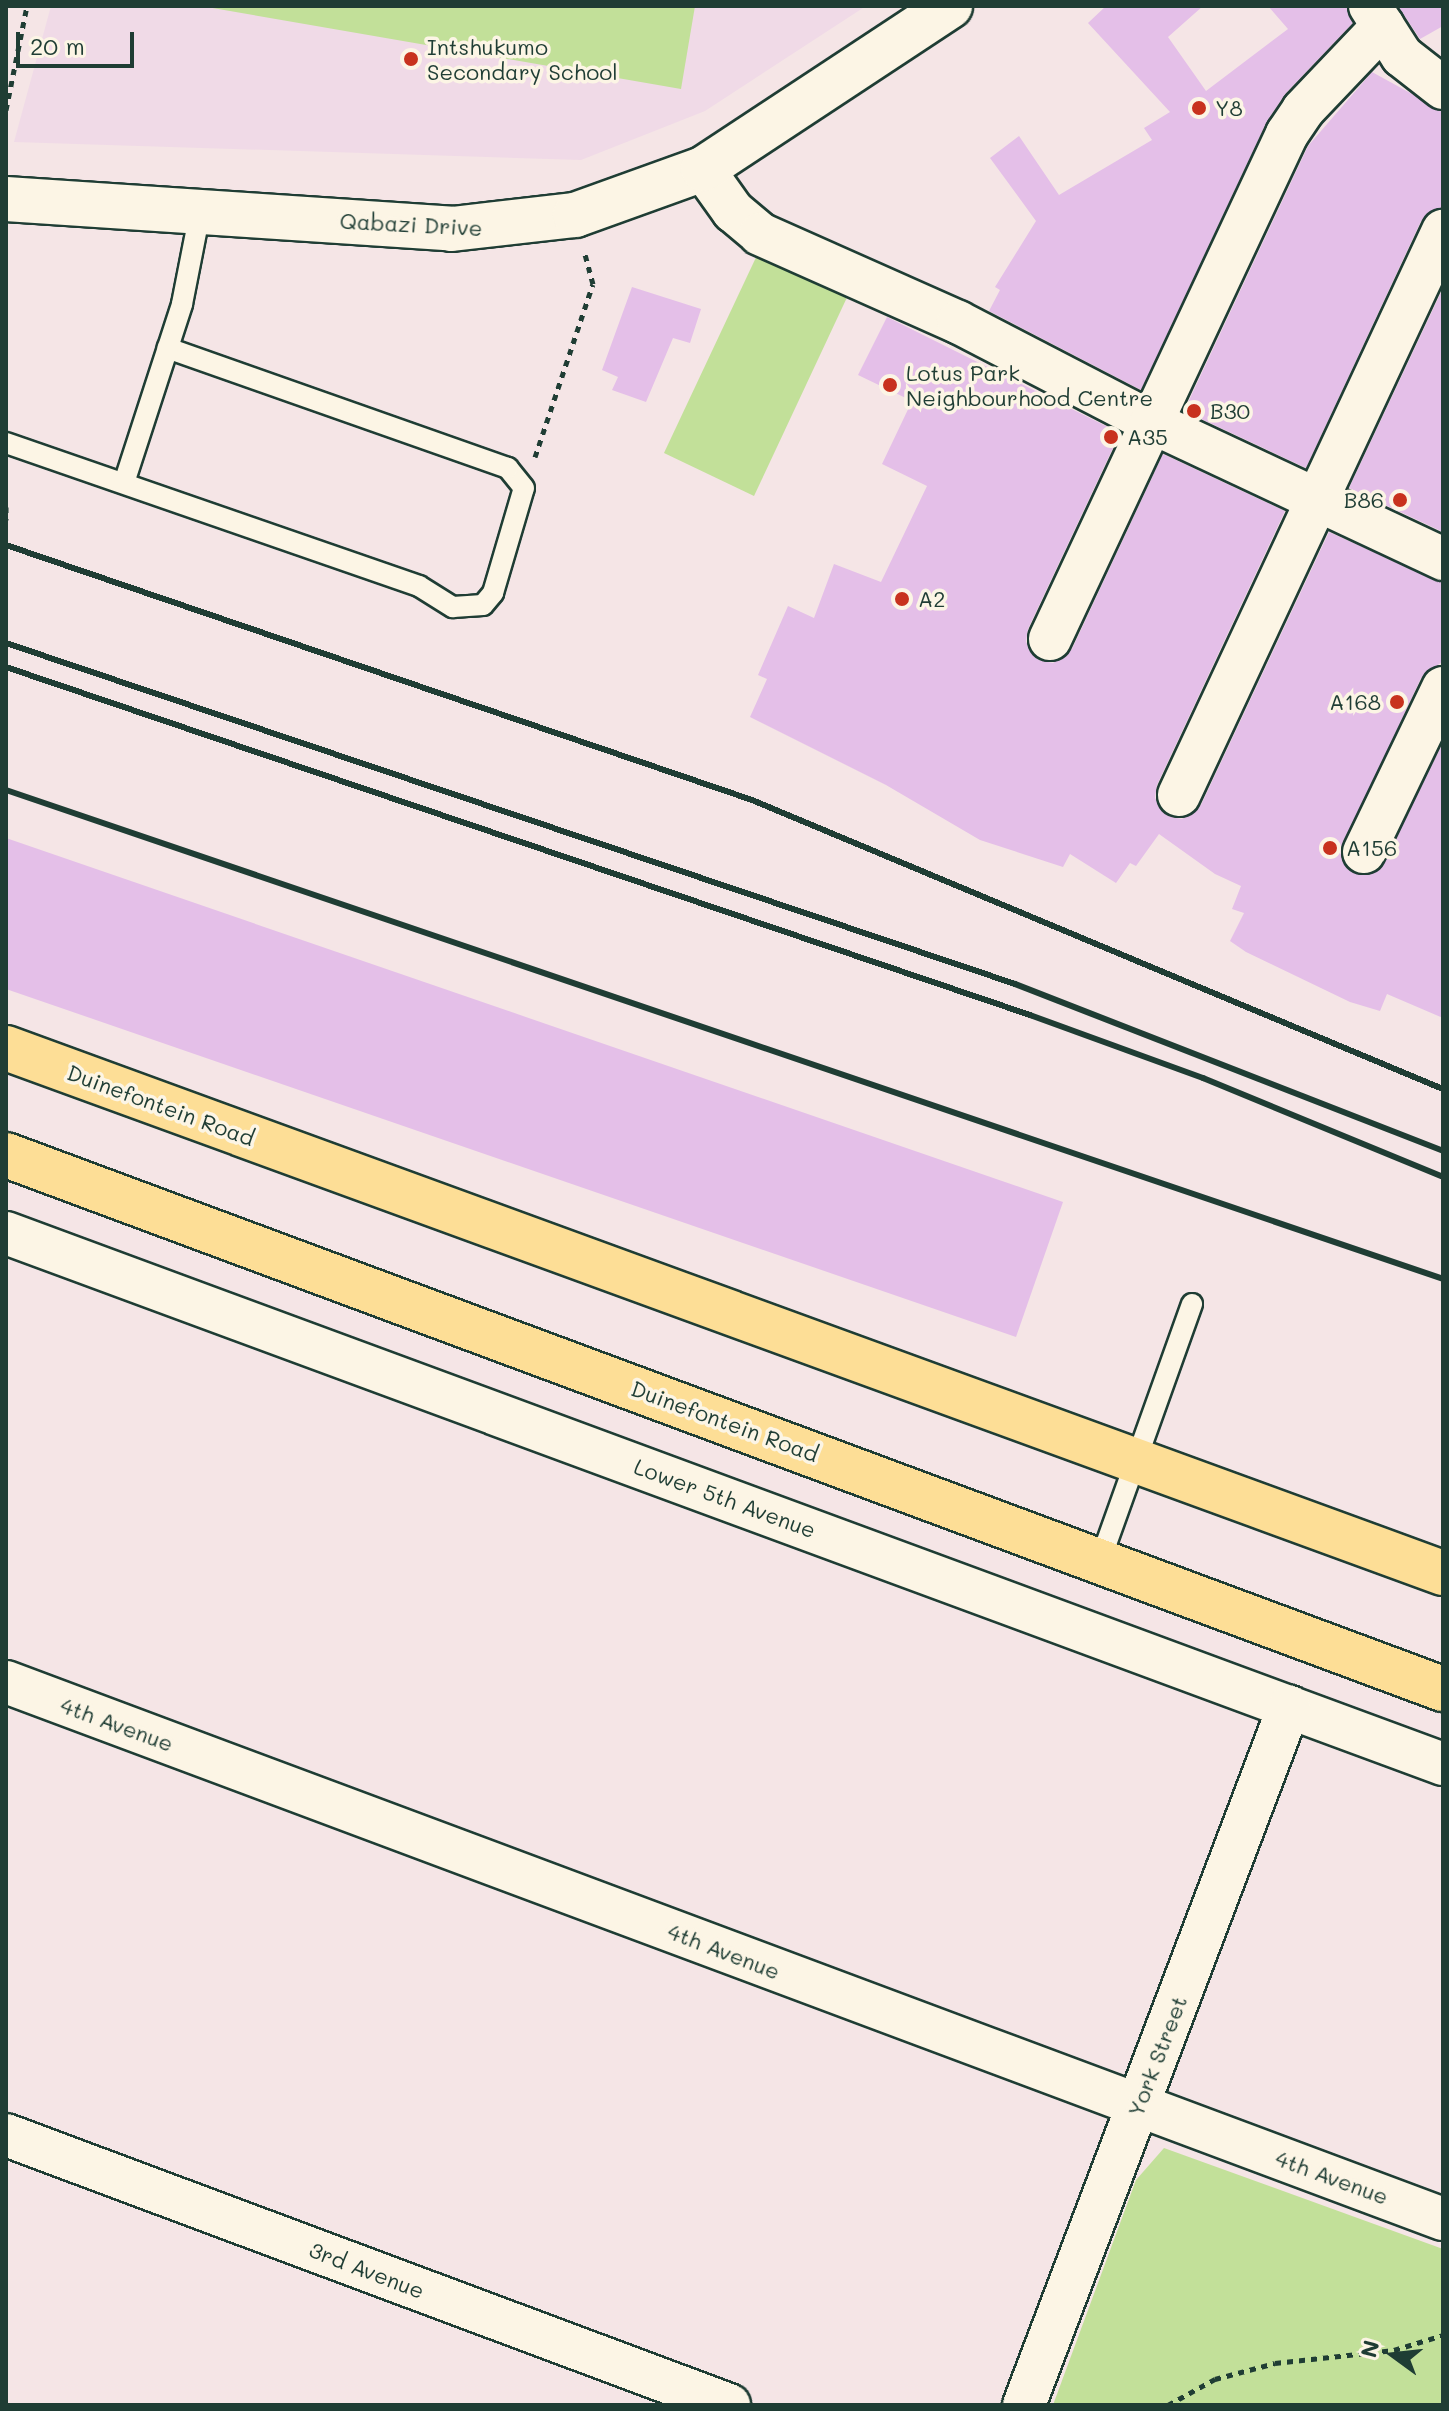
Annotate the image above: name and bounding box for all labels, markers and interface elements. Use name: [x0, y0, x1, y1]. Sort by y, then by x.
scale bar: [20, 16, 138, 66]
text: 20 m: [30, 30, 85, 61]
place label: Intshukumo Secondary School: [427, 33, 618, 84]
marker: Intshukumo Secondary School: [402, 50, 420, 68]
place label: Y8: [1215, 95, 1243, 121]
marker: Y8: [1190, 99, 1208, 117]
street label: Qabazi Drive: [339, 207, 483, 241]
place label: Lotus Park Neighbourhood Centre: [906, 359, 1153, 410]
marker: Lotus Park Neighbourhood Centre: [881, 376, 899, 394]
place label: B30: [1210, 398, 1250, 424]
marker: B30: [1185, 402, 1203, 420]
place label: A35: [1127, 424, 1168, 450]
marker: A35: [1102, 428, 1120, 446]
place label: B86: [1344, 487, 1384, 513]
marker: B86: [1391, 491, 1409, 509]
place label: A2: [918, 586, 945, 612]
marker: A2: [893, 590, 911, 608]
place label: A168: [1329, 689, 1381, 715]
marker: A168: [1388, 693, 1406, 711]
place label: A156: [1346, 835, 1397, 861]
marker: A156: [1321, 839, 1339, 857]
street label: Duinefontein Road: [64, 1059, 258, 1151]
street label: Duinefontein Road: [628, 1375, 822, 1467]
street label: Lower 5th Avenue: [631, 1453, 819, 1543]
street label: 4th Avenue: [57, 1691, 177, 1757]
street label: 4th Avenue: [664, 1918, 784, 1984]
street label: York Street: [1122, 1992, 1192, 2120]
street label: 4th Avenue: [1272, 2144, 1392, 2210]
street label: 3rd Avenue: [306, 2236, 428, 2304]
north arrow: [1353, 2315, 1433, 2395]
text: N: [1353, 2337, 1386, 2360]

